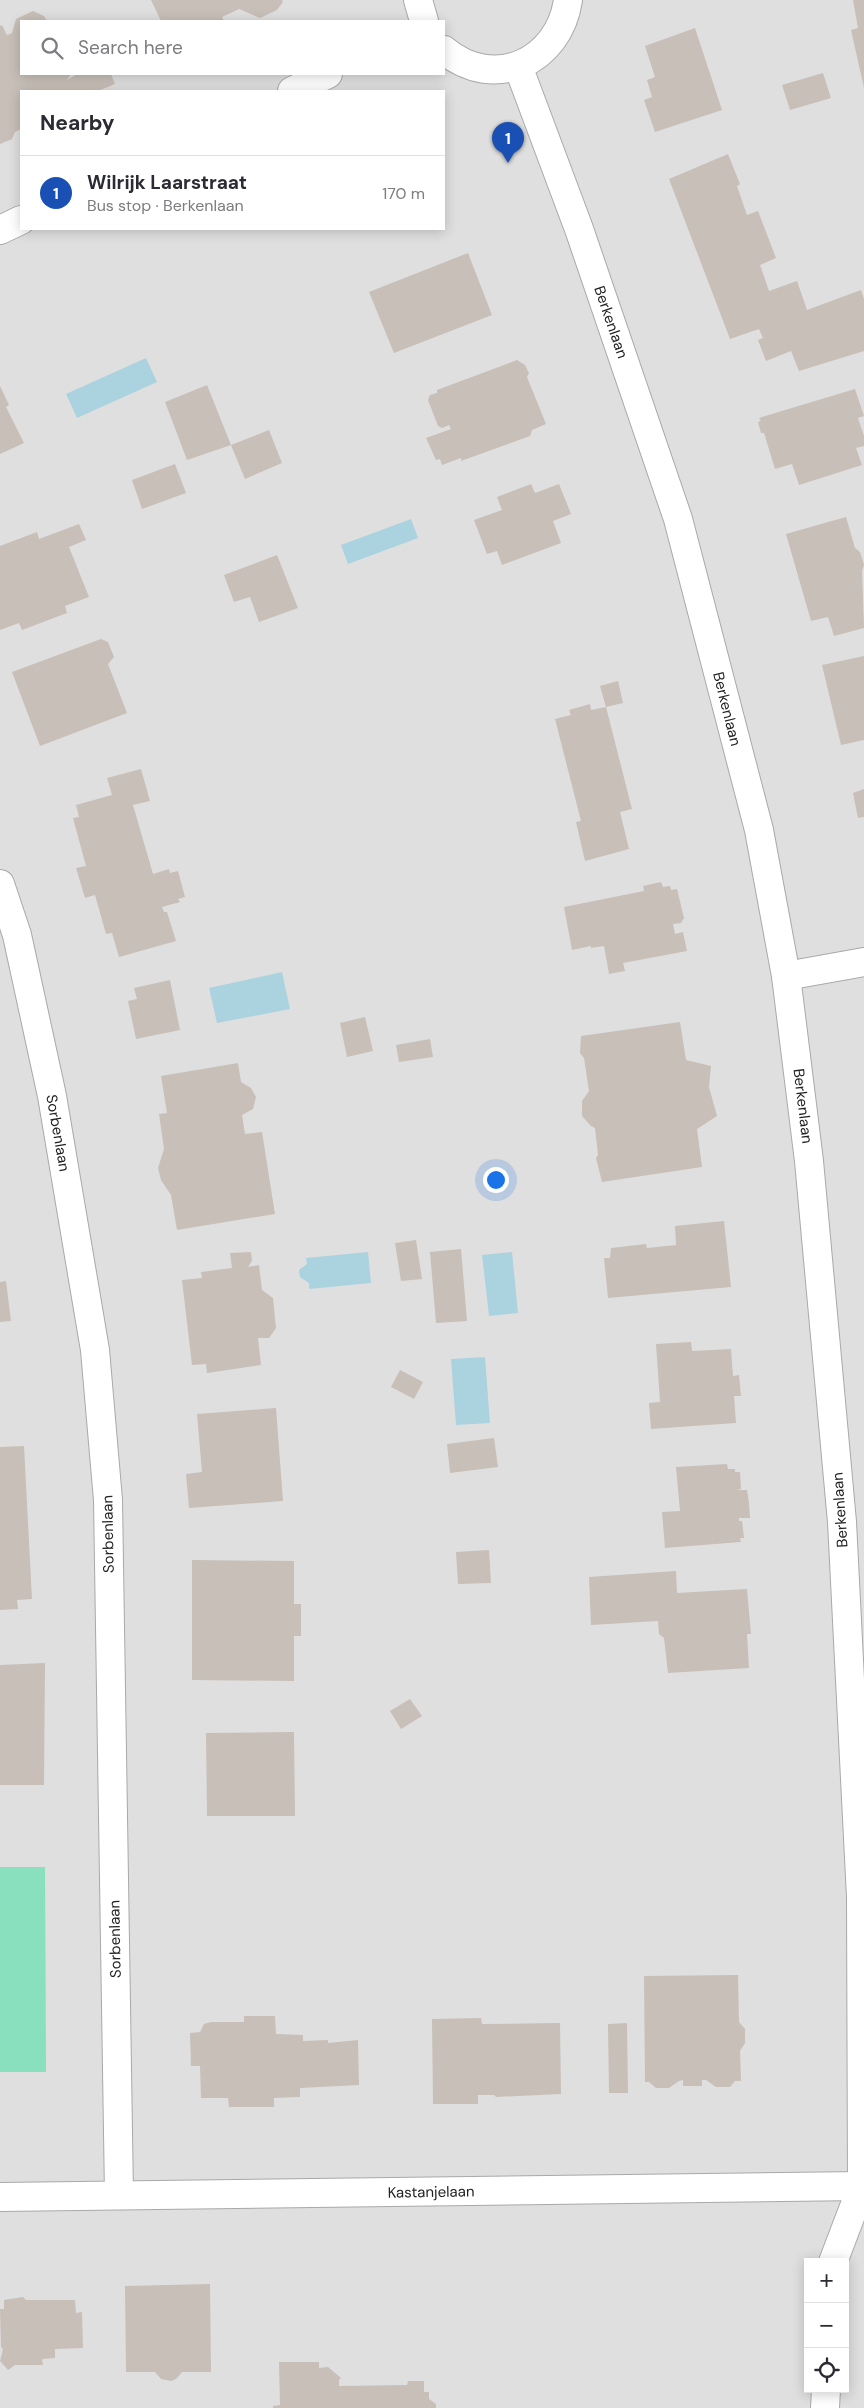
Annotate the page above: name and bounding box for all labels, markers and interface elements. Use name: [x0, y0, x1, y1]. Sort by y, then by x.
search box: [20, 20, 445, 75]
icon: search: [38, 34, 66, 62]
text: Search here: [78, 35, 183, 60]
text: Nearby: [40, 109, 114, 137]
pin: 1: [492, 122, 524, 163]
text: Wilrijk Laarstraat: [87, 170, 247, 195]
text: 1: [53, 183, 59, 204]
text: 170 m: [382, 183, 425, 204]
text: Bus stop · Berkenlaan: [87, 195, 244, 216]
street label: Berkenlaan: [589, 283, 633, 361]
street label: Berkenlaan: [708, 670, 746, 748]
street label: Berkenlaan: [788, 1067, 818, 1145]
street label: Sorbenlaan: [41, 1093, 75, 1173]
your location: [483, 1167, 509, 1193]
street label: Berkenlaan: [827, 1472, 853, 1548]
street label: Sorbenlaan: [97, 1495, 119, 1573]
street label: Sorbenlaan: [104, 1900, 126, 1978]
street label: Kastanjelaan: [387, 2181, 475, 2203]
map controls: [804, 2258, 849, 2393]
button: +: [804, 2258, 849, 2303]
button: −: [804, 2303, 849, 2348]
button: locate: [804, 2348, 849, 2393]

